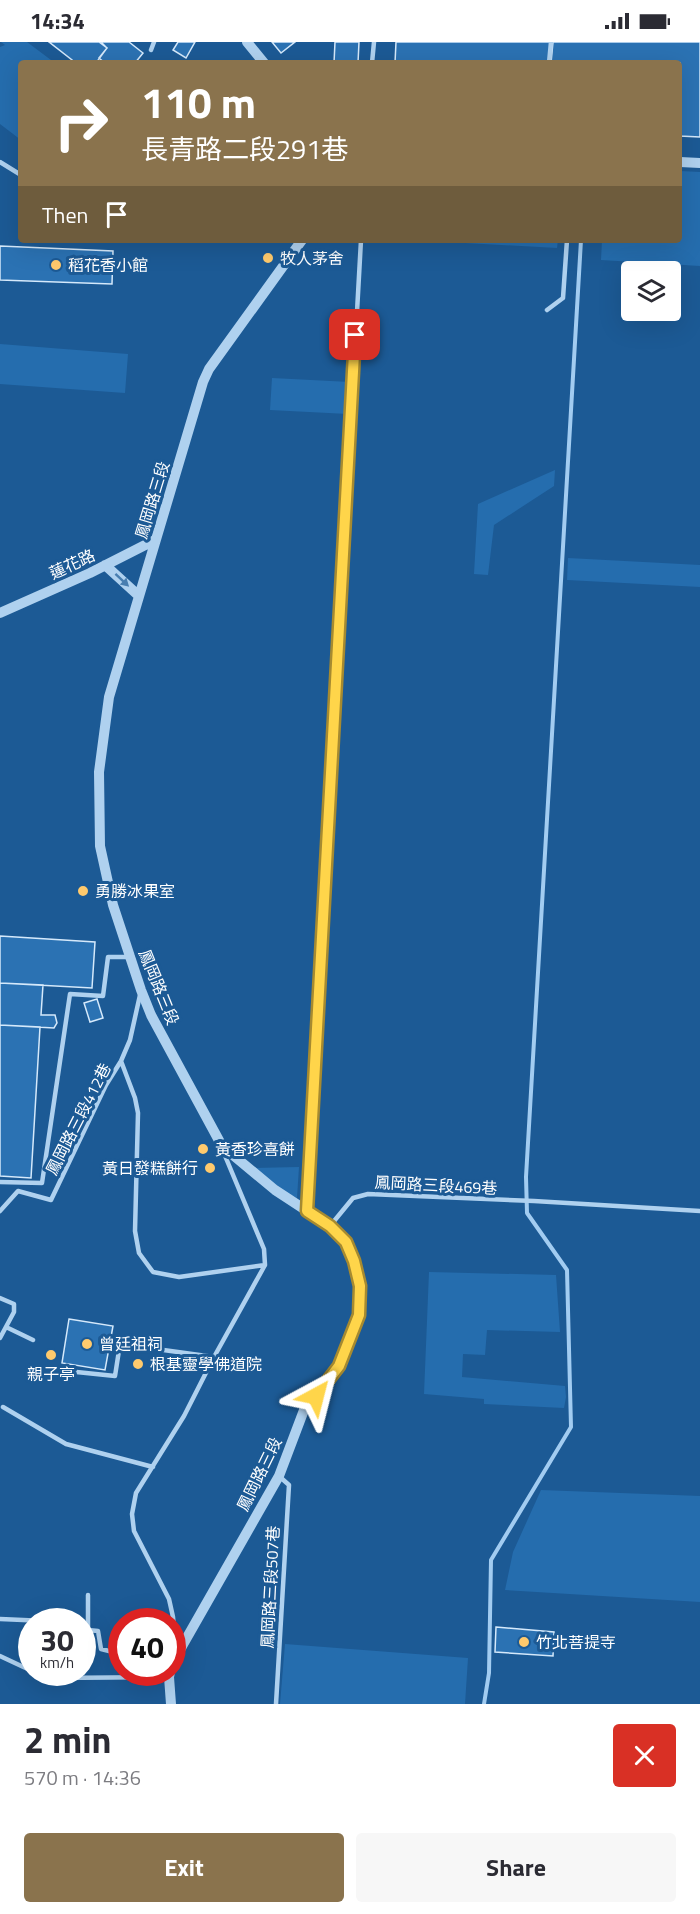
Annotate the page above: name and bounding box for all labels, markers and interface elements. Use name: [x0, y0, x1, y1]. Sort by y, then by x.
text: 14:34: [30, 4, 85, 38]
text: 110 m: [141, 70, 256, 134]
icon: right: [42, 84, 120, 162]
text: 長青路二段291巷: [141, 128, 348, 169]
text: Then: [42, 198, 88, 232]
icon: arrive: [100, 198, 133, 231]
place label: 牧人茅舍: [280, 246, 344, 270]
marker: 牧人茅舍: [261, 251, 275, 265]
place label: 稻花香小館: [68, 253, 148, 277]
marker: 稻花香小館: [49, 258, 63, 272]
map controls: [621, 261, 681, 321]
button: layers: [621, 261, 681, 321]
pin: [329, 309, 380, 360]
icon: arrive: [338, 318, 371, 351]
street label: 鳳岡路三段: [129, 458, 175, 542]
street label: 蓮花路: [45, 543, 99, 585]
one-way arrow: [114, 573, 128, 587]
place label: 勇勝冰果室: [95, 879, 175, 903]
marker: 勇勝冰果室: [76, 884, 90, 898]
street label: 鳳岡路三段: [133, 945, 185, 1029]
street label: 鳳岡路三段412巷: [39, 1059, 117, 1179]
place label: 黃香珍喜餅: [215, 1137, 295, 1161]
marker: 黃香珍喜餅: [196, 1142, 210, 1156]
place label: 黃日發糕餅行: [102, 1156, 198, 1180]
marker: 黃日發糕餅行: [203, 1161, 217, 1175]
street label: 鳳岡路三段469巷: [374, 1170, 498, 1200]
place label: 曾廷祖祠: [99, 1332, 163, 1356]
marker: 曾廷祖祠: [80, 1337, 94, 1351]
marker: 親子亭: [44, 1348, 58, 1362]
place label: 根基靈學佛道院: [150, 1352, 262, 1376]
marker: 根基靈學佛道院: [131, 1357, 145, 1371]
place label: 親子亭: [27, 1362, 75, 1386]
position arrow: [284, 1364, 348, 1428]
street label: 鳳岡路三段: [231, 1433, 287, 1515]
street label: 鳳岡路三段507巷: [255, 1525, 285, 1649]
speed limit sign: 40: [108, 1608, 186, 1686]
text: 30: [40, 1617, 74, 1663]
place label: 竹北菩提寺: [536, 1630, 616, 1654]
marker: 竹北菩提寺: [517, 1635, 531, 1649]
text: km/h: [40, 1651, 74, 1674]
text: 2 min: [24, 1712, 111, 1767]
button: close: [613, 1724, 676, 1787]
text: 570 m · 14:36: [24, 1762, 141, 1793]
button: Exit: [24, 1833, 344, 1902]
button: Share: [356, 1833, 676, 1902]

